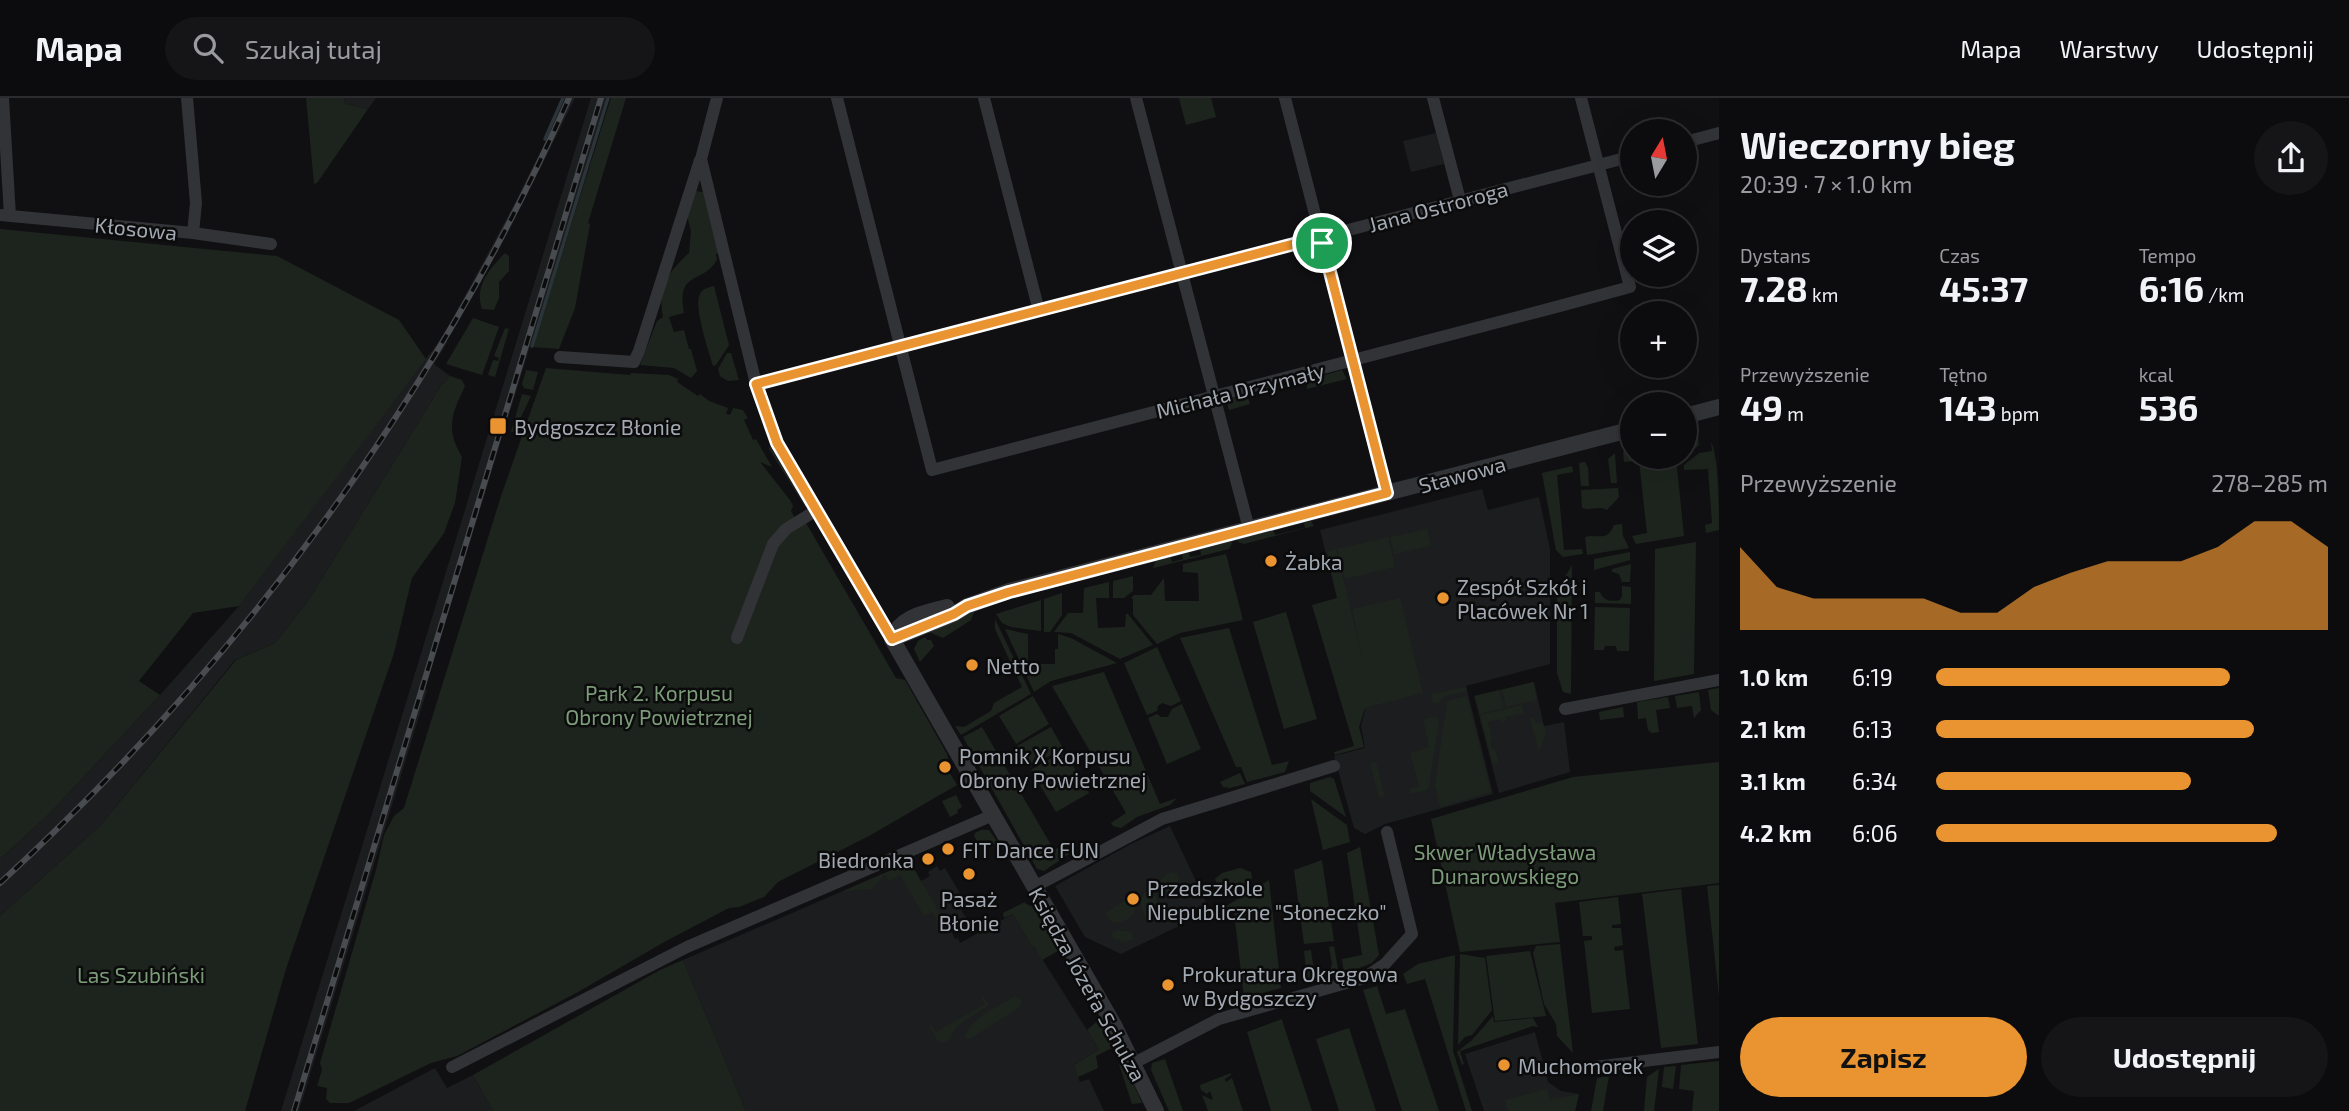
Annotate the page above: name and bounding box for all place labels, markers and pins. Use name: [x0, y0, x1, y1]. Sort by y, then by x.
pin: [1292, 213, 1352, 273]
place label: Bydgoszcz Błonie: [514, 414, 681, 439]
marker: Bydgoszcz Błonie: [488, 416, 508, 436]
place label: Żabka: [1285, 549, 1343, 574]
marker: Żabka: [1263, 553, 1279, 569]
place label: Zespół Szkół i Placówek Nr 1: [1457, 574, 1589, 623]
marker: Zespół Szkół i Placówek Nr 1: [1435, 590, 1451, 606]
place label: Netto: [986, 653, 1040, 678]
marker: Netto: [964, 657, 980, 673]
place label: Pomnik X Korpusu Obrony Powietrznej: [959, 743, 1146, 793]
marker: Pomnik X Korpusu Obrony Powietrznej: [937, 759, 953, 775]
place label: FIT Dance FUN: [962, 837, 1099, 862]
marker: FIT Dance FUN: [940, 841, 956, 857]
place label: Biedronka: [818, 847, 914, 872]
marker: Biedronka: [920, 851, 936, 867]
marker: Pasaż Błonie: [961, 866, 977, 882]
place label: Przedszkole Niepubliczne "Słoneczko": [1147, 875, 1387, 924]
place label: Pasaż Błonie: [939, 886, 999, 935]
marker: Przedszkole Niepubliczne "Słoneczko": [1125, 891, 1141, 907]
place label: Prokuratura Okręgowa w Bydgoszczy: [1182, 961, 1398, 1010]
marker: Prokuratura Okręgowa w Bydgoszczy: [1160, 977, 1176, 993]
place label: Muchomorek: [1518, 1053, 1644, 1078]
marker: Muchomorek: [1496, 1057, 1512, 1073]

